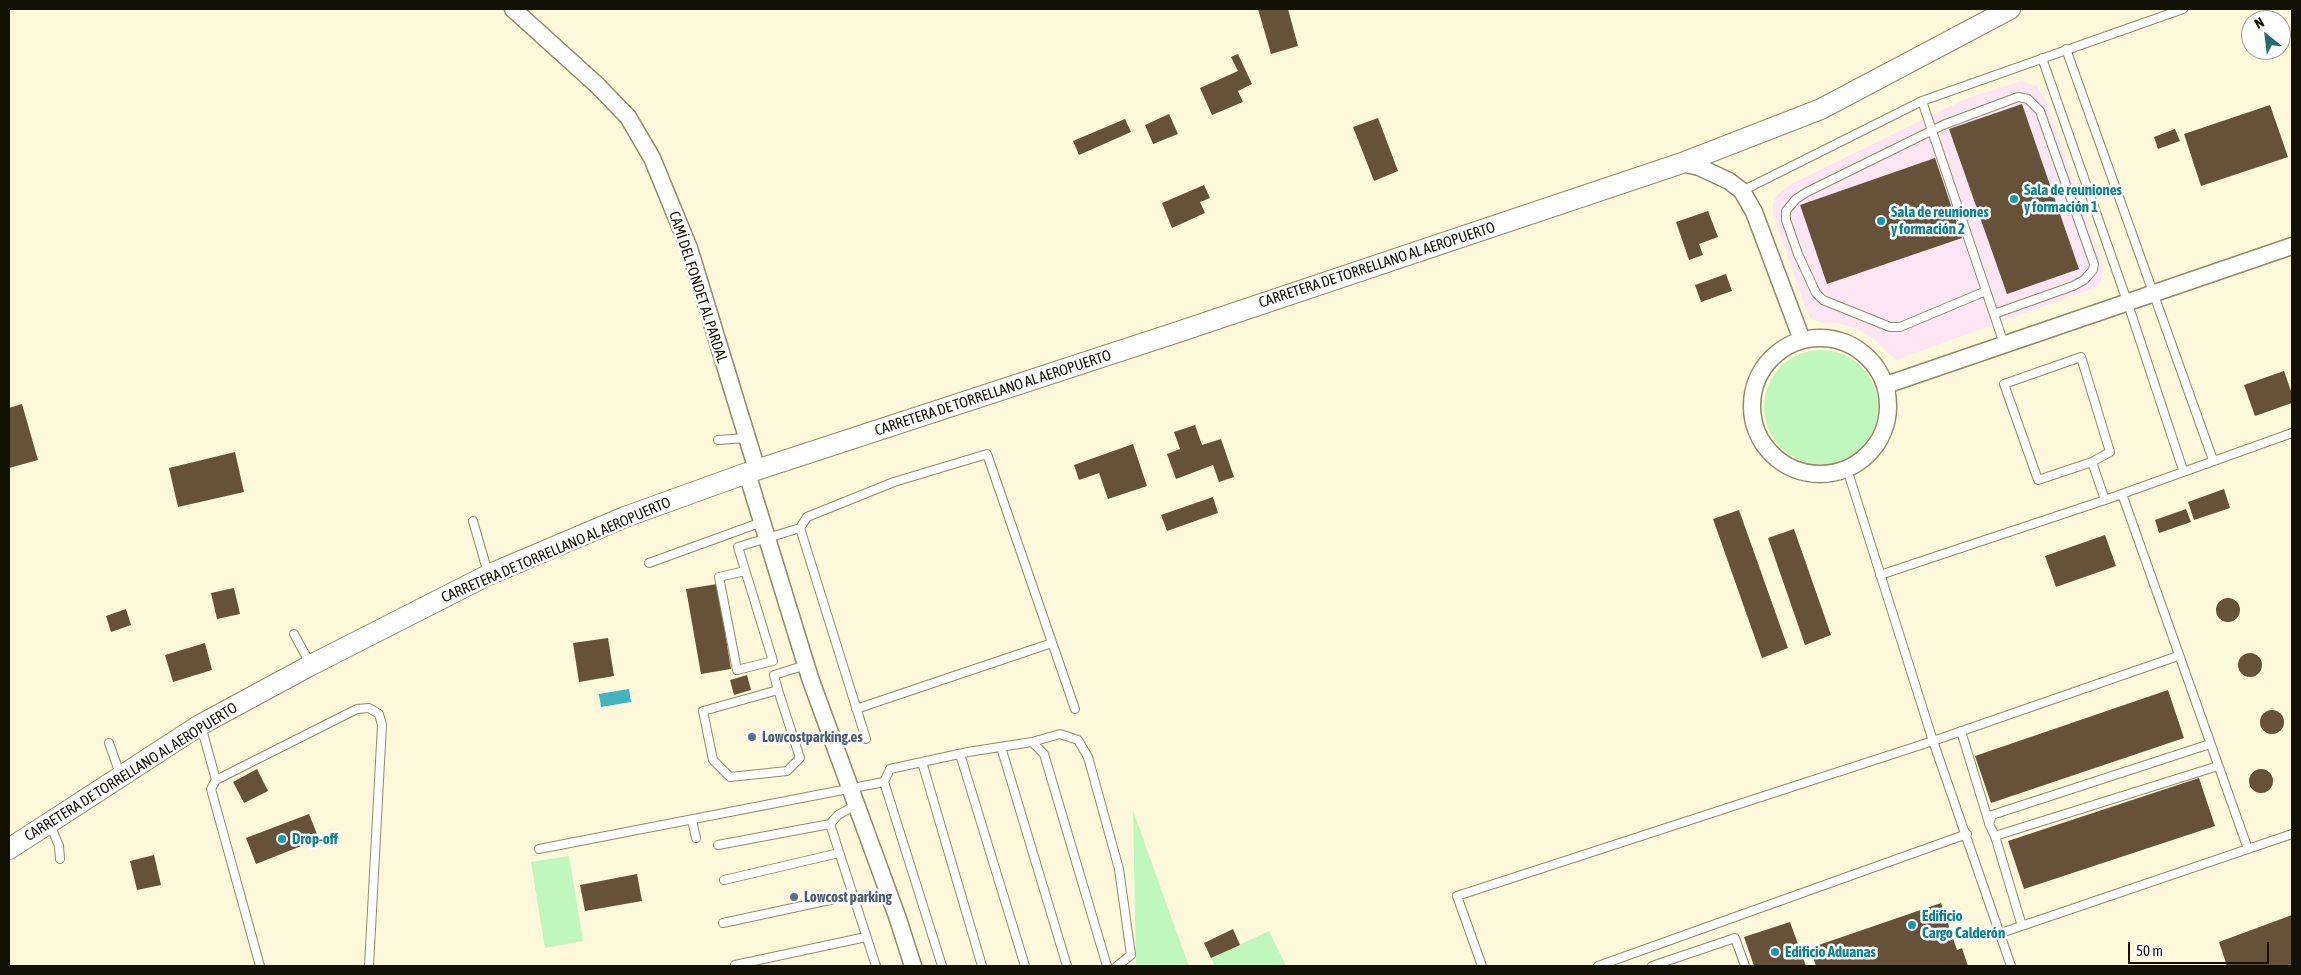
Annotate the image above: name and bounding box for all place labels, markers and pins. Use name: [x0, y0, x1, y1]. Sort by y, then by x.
place label: Sala de reuniones y formación 1: [2024, 181, 2122, 216]
marker: Sala de reuniones y formación 1: [2008, 193, 2020, 205]
place label: Sala de reuniones y formación 2: [1891, 203, 1989, 238]
marker: Sala de reuniones y formación 2: [1875, 215, 1887, 227]
place label: Lowcostparking.es: [762, 728, 863, 746]
marker: Lowcostparking.es: [746, 731, 758, 743]
place label: Drop-off: [292, 830, 338, 848]
marker: Drop-off: [276, 833, 288, 845]
place label: Lowcost parking: [804, 888, 892, 906]
marker: Lowcost parking: [788, 891, 800, 903]
place label: Edificio Cargo Calderón: [1922, 907, 2005, 942]
marker: Edificio Cargo Calderón: [1906, 919, 1918, 931]
place label: Edificio Aduanas: [1785, 943, 1876, 961]
marker: Edificio Aduanas: [1769, 946, 1781, 958]

